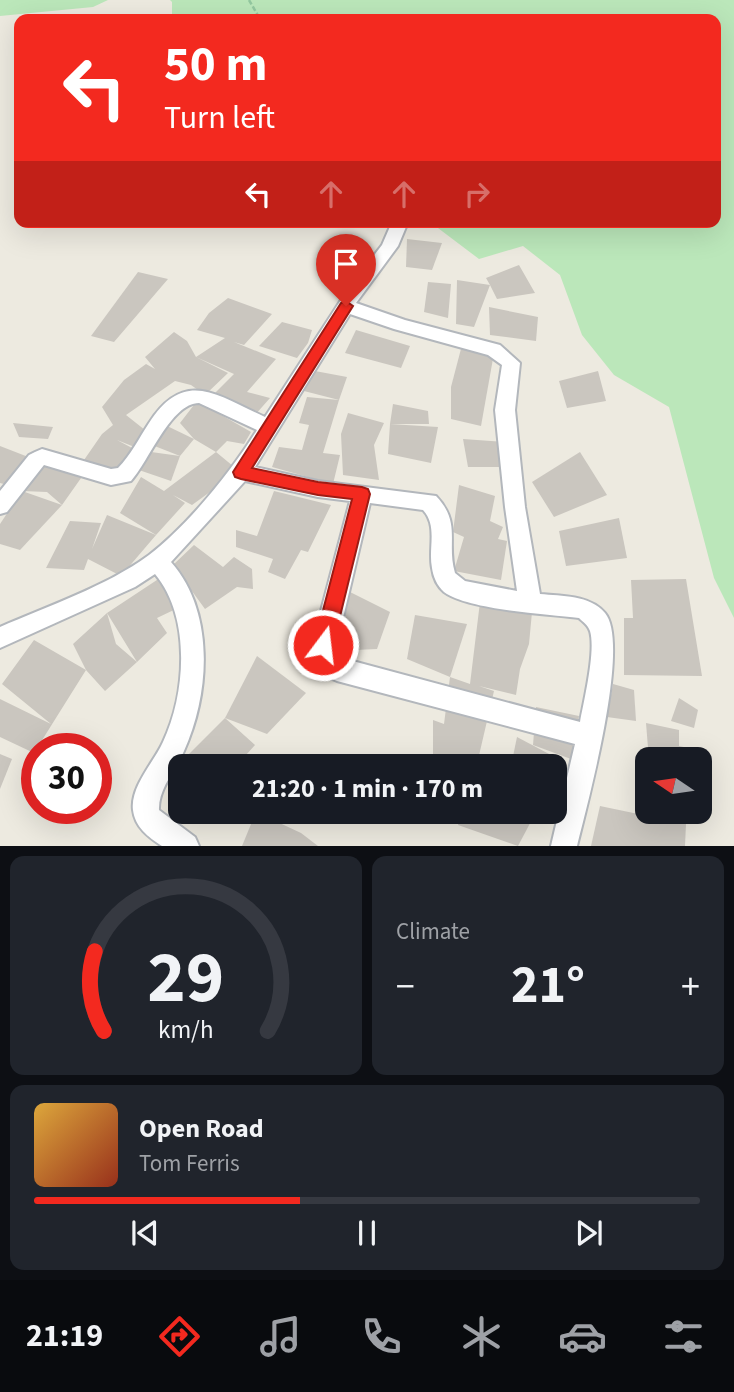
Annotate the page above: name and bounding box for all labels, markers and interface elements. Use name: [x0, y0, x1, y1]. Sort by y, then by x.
text: 50 m: [164, 30, 268, 100]
icon: left: [49, 42, 140, 133]
text: Turn left: [164, 95, 275, 141]
icon: left: [239, 175, 277, 213]
icon: ahead: [312, 175, 350, 213]
icon: ahead: [385, 175, 423, 213]
icon: right: [458, 175, 496, 213]
pin: [316, 234, 376, 306]
icon: arrive: [327, 245, 365, 283]
position arrow: [286, 608, 360, 682]
speed limit sign: 30: [21, 733, 112, 824]
north arrow: [635, 747, 712, 824]
map controls: [635, 747, 712, 824]
text: 21:20 · 1 min · 170 m: [252, 770, 483, 807]
text: Climate: [396, 915, 470, 948]
text: 29: [148, 927, 224, 1031]
text: 21°: [511, 949, 585, 1023]
text: −: [396, 960, 415, 1014]
text: +: [681, 960, 700, 1014]
text: km/h: [158, 1012, 214, 1048]
text: Open Road: [139, 1110, 264, 1147]
text: Tom Ferris: [139, 1147, 240, 1180]
icon: previous: [126, 1214, 164, 1252]
icon: pause: [348, 1214, 386, 1252]
icon: next: [570, 1214, 608, 1252]
icon: directions: [155, 1312, 204, 1361]
icon: music: [256, 1312, 305, 1361]
icon: phone: [357, 1312, 406, 1361]
icon: climate: [457, 1312, 506, 1361]
icon: car: [558, 1312, 607, 1361]
icon: filters: [659, 1312, 708, 1361]
text: 21:19: [26, 1313, 103, 1359]

